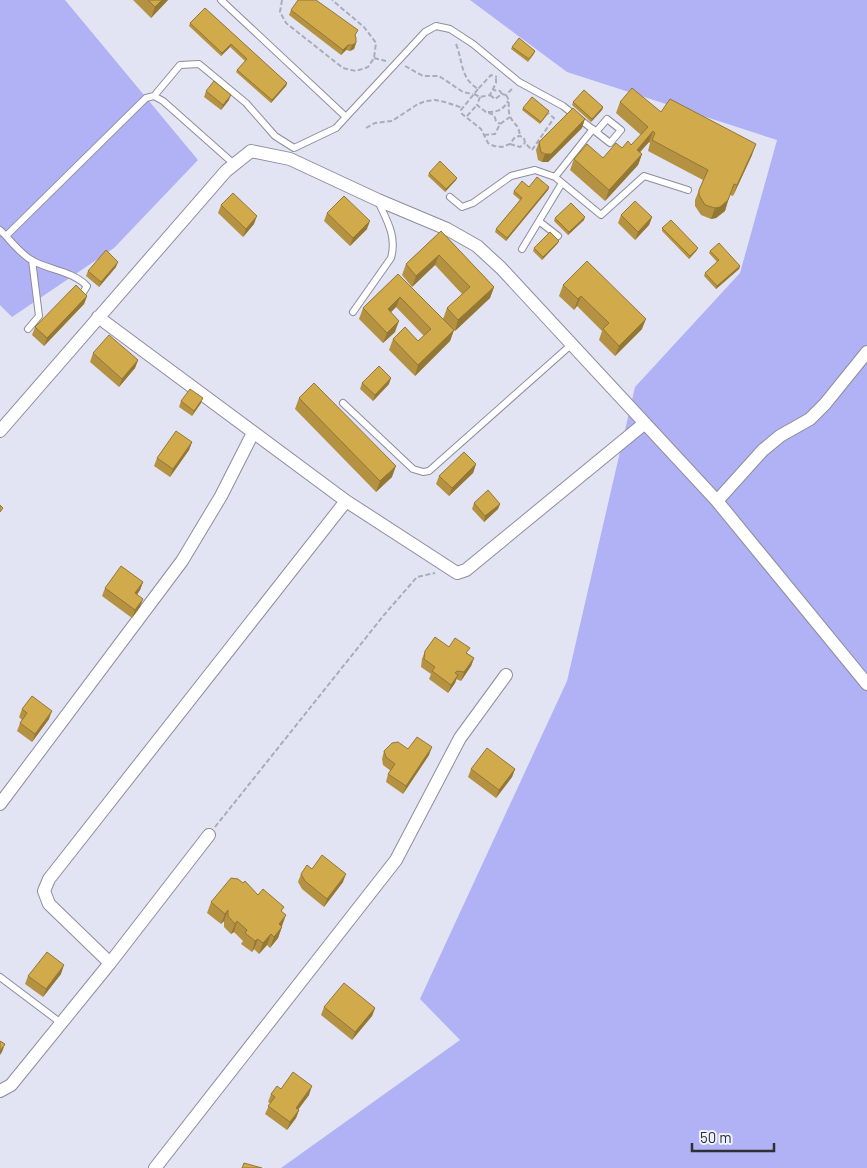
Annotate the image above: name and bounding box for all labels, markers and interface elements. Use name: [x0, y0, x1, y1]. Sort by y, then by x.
scale bar: [692, 1120, 774, 1152]
text: 50 m: [700, 1128, 732, 1146]

